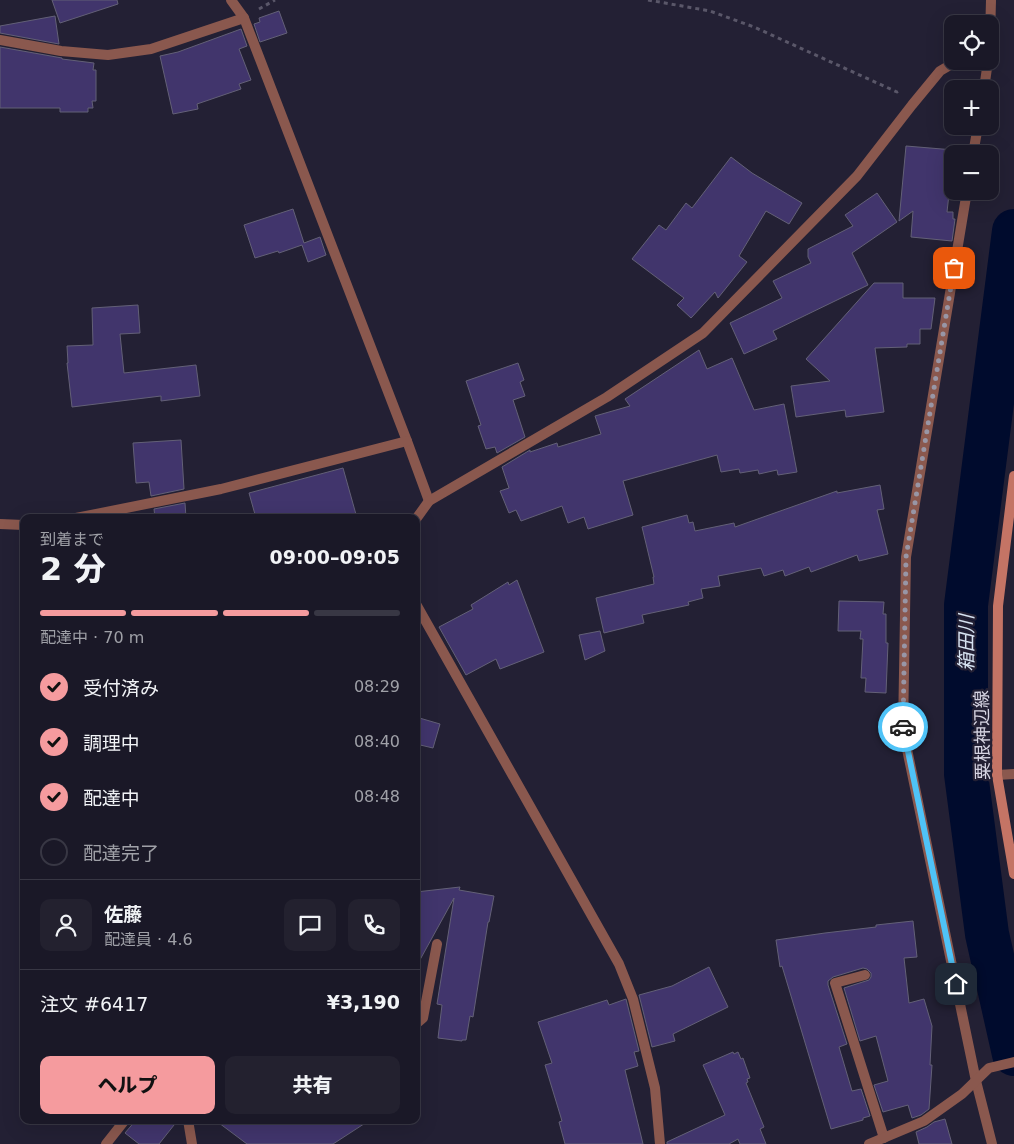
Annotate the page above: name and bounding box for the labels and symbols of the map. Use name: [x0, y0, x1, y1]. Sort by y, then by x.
pin: [933, 247, 975, 289]
water label: 箱田川: [955, 613, 977, 672]
street label: 粟根神辺線: [971, 690, 993, 780]
courier: [878, 702, 928, 752]
pin: [935, 963, 977, 1005]

